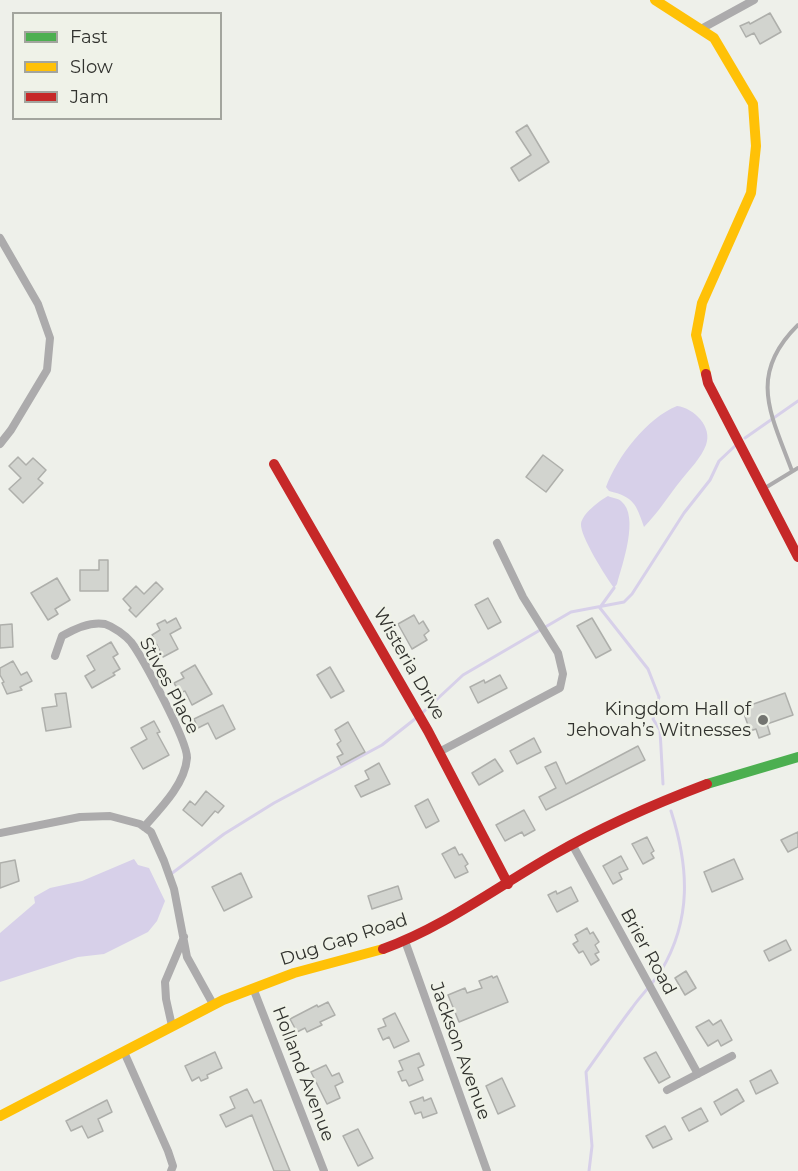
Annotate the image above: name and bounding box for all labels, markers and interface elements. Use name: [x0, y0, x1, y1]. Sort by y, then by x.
legend: [12, 12, 222, 120]
text: Fast: [70, 26, 108, 48]
text: Slow: [70, 56, 113, 78]
text: Jam: [70, 86, 109, 108]
street label: Wisteria Drive: [368, 604, 450, 724]
street label: Stives Place: [135, 634, 203, 738]
place label: Kingdom Hall of Jehovah’s Witnesses: [567, 699, 751, 742]
marker: Kingdom Hall of Jehovah’s Witnesses: [756, 713, 770, 727]
street label: Brier Road: [615, 905, 681, 999]
street label: Dug Gap Road: [278, 909, 410, 971]
street label: Jackson Avenue: [425, 979, 495, 1123]
street label: Holland Avenue: [267, 1003, 339, 1145]

